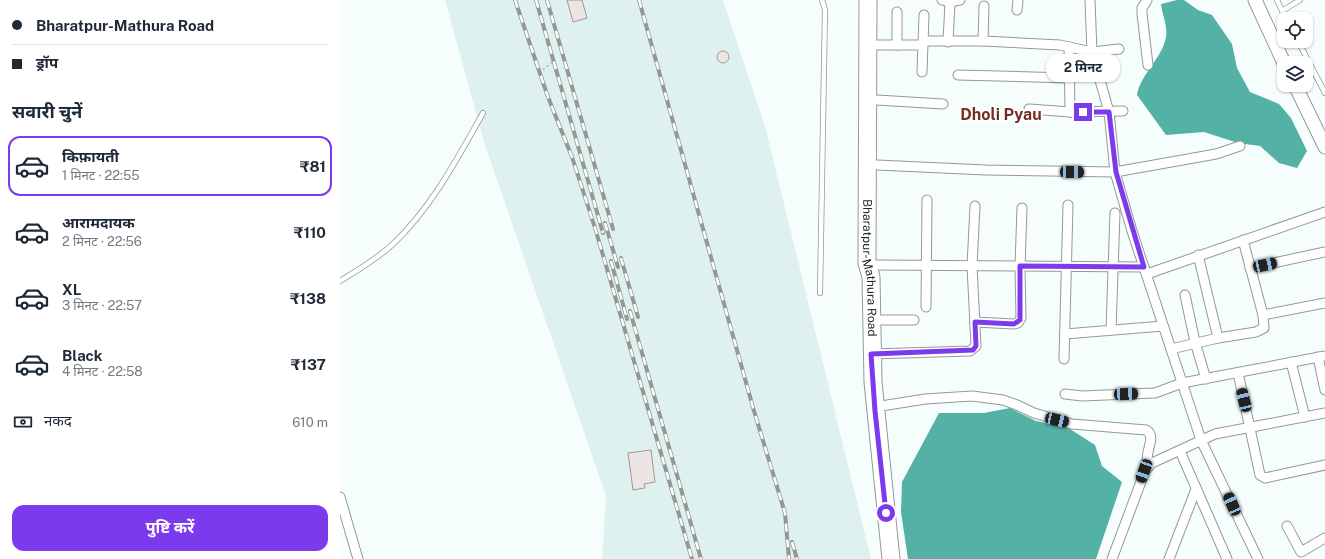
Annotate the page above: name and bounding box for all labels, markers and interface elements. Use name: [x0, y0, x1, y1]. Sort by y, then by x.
map controls: [1277, 12, 1313, 92]
button: locate: [1277, 12, 1313, 48]
text: Bharatpur-Mathura Road: [36, 17, 214, 34]
text: ड्रॉप: [36, 54, 58, 71]
callout: 2 मिनट: [1046, 54, 1120, 82]
button: layers: [1277, 56, 1313, 92]
text: 2 मिनट: [1064, 60, 1102, 75]
text: सवारी चुनें: [12, 101, 82, 122]
route end: [1074, 103, 1092, 121]
district label: Dholi Pyau: [960, 105, 1042, 124]
icon: car: [14, 148, 50, 184]
text: किफ़ायती: [62, 148, 119, 165]
text: ₹81: [300, 158, 326, 175]
car: [1060, 166, 1084, 178]
text: 1 मिनट · 22:55: [62, 168, 140, 183]
street label: Bharatpur-Mathura Road: [859, 199, 879, 337]
icon: car: [14, 214, 50, 250]
text: आरामदायक: [62, 214, 135, 231]
text: ₹110: [294, 224, 326, 241]
text: 2 मिनट · 22:56: [62, 234, 142, 249]
car: [1252, 257, 1278, 273]
icon: car: [14, 280, 50, 316]
text: XL: [62, 281, 81, 298]
text: ₹138: [290, 290, 326, 307]
text: 3 मिनट · 22:57: [62, 298, 142, 313]
icon: car: [14, 346, 50, 382]
text: Black: [62, 347, 102, 364]
text: ₹137: [291, 356, 326, 373]
text: 4 मिनट · 22:58: [62, 364, 143, 379]
car: [1235, 387, 1253, 413]
car: [1114, 388, 1138, 400]
icon: cash: [12, 411, 34, 433]
car: [1044, 411, 1070, 429]
text: नकद: [44, 412, 72, 429]
text: 610 m: [292, 415, 328, 430]
car: [1134, 458, 1154, 484]
car: [1222, 491, 1242, 517]
route start: [877, 504, 895, 522]
button: पुष्टि करें: [12, 505, 328, 551]

